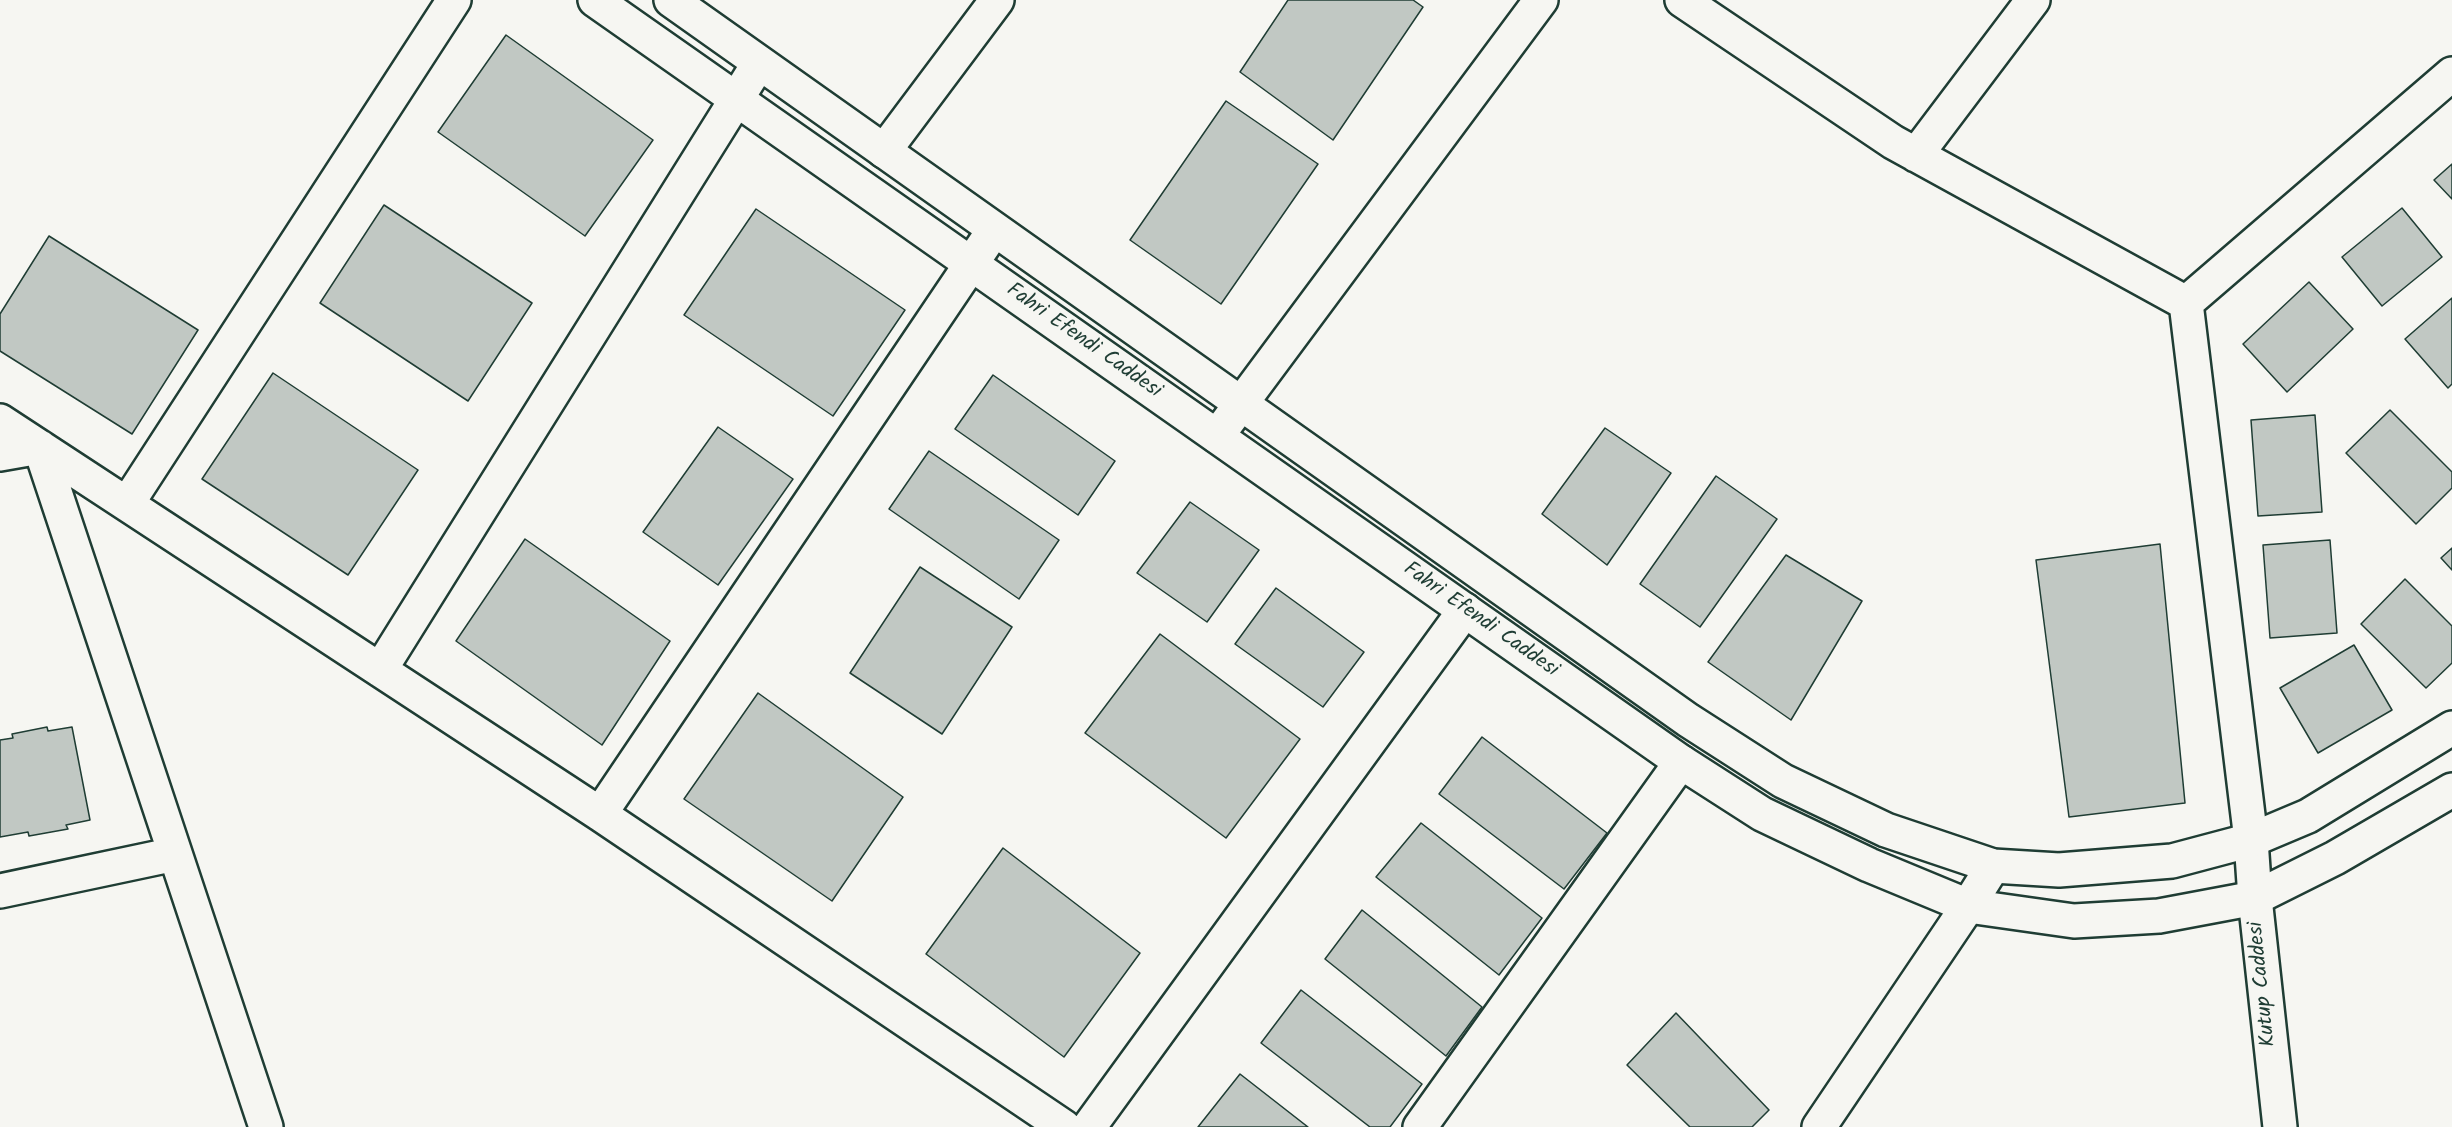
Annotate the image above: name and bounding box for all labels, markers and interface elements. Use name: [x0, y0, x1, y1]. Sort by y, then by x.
street label: Fahri Efendi Caddesi: [1000, 279, 1166, 405]
street label: Fahri Efendi Caddesi: [1397, 558, 1563, 684]
street label: Kutup Caddesi: [2245, 920, 2283, 1048]

